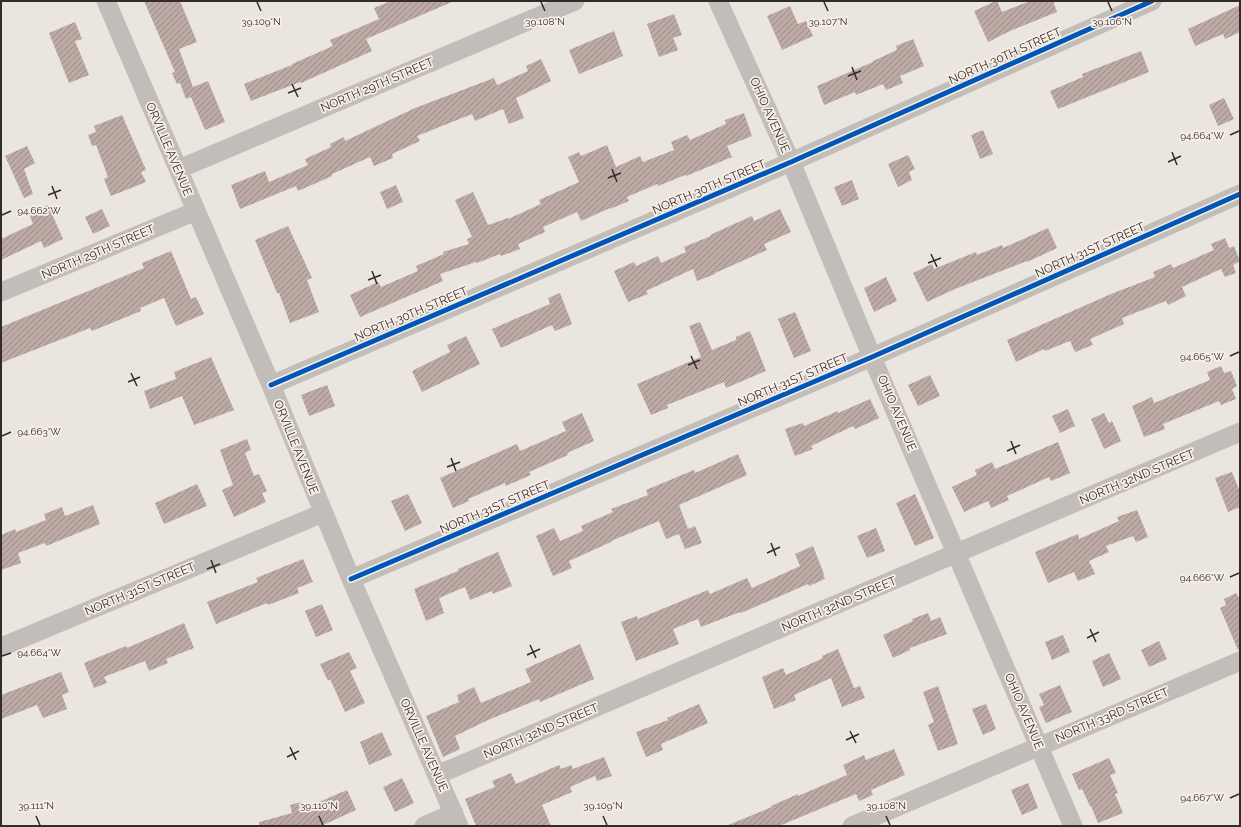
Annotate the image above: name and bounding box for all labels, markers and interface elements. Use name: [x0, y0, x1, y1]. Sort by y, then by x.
text: 39.109°N: [241, 16, 281, 27]
text: 39.108°N: [525, 16, 565, 27]
text: 39.107°N: [808, 16, 848, 27]
text: 39.106°N: [1092, 16, 1132, 27]
street label: NORTH 30TH STREET: [946, 25, 1064, 87]
street label: NORTH 29TH STREET: [318, 55, 436, 115]
street label: OHIO AVENUE: [747, 75, 793, 155]
street label: ORVILLE AVENUE: [143, 100, 195, 198]
text: 94.664°W: [1180, 130, 1224, 141]
street label: NORTH 30TH STREET: [650, 156, 768, 217]
text: 94.662°W: [17, 205, 61, 216]
street label: NORTH 31ST STREET: [1033, 219, 1148, 280]
street label: NORTH 29TH STREET: [39, 222, 157, 282]
street label: NORTH 30TH STREET: [352, 283, 470, 344]
street label: NORTH 31ST STREET: [736, 350, 851, 410]
text: 94.665°W: [1180, 351, 1224, 362]
street label: OHIO AVENUE: [875, 373, 919, 453]
street label: ORVILLE AVENUE: [271, 398, 321, 496]
text: 94.663°W: [17, 426, 61, 437]
street label: NORTH 32ND STREET: [1078, 446, 1197, 508]
street label: NORTH 31ST STREET: [438, 477, 553, 537]
street label: NORTH 31ST STREET: [83, 559, 198, 619]
text: 94.666°W: [1180, 572, 1225, 583]
street label: NORTH 32ND STREET: [780, 573, 899, 635]
text: 94.664°W: [17, 647, 61, 658]
street label: OHIO AVENUE: [1002, 671, 1046, 751]
street label: NORTH 33RD STREET: [1053, 684, 1171, 745]
street label: ORVILLE AVENUE: [397, 696, 451, 794]
street label: NORTH 32ND STREET: [482, 700, 601, 762]
text: 94.667°W: [1180, 792, 1224, 803]
text: 39.111°N: [18, 800, 54, 811]
text: 39.110°N: [300, 800, 338, 811]
text: 39.109°N: [583, 800, 623, 811]
text: 39.108°N: [866, 800, 906, 811]

